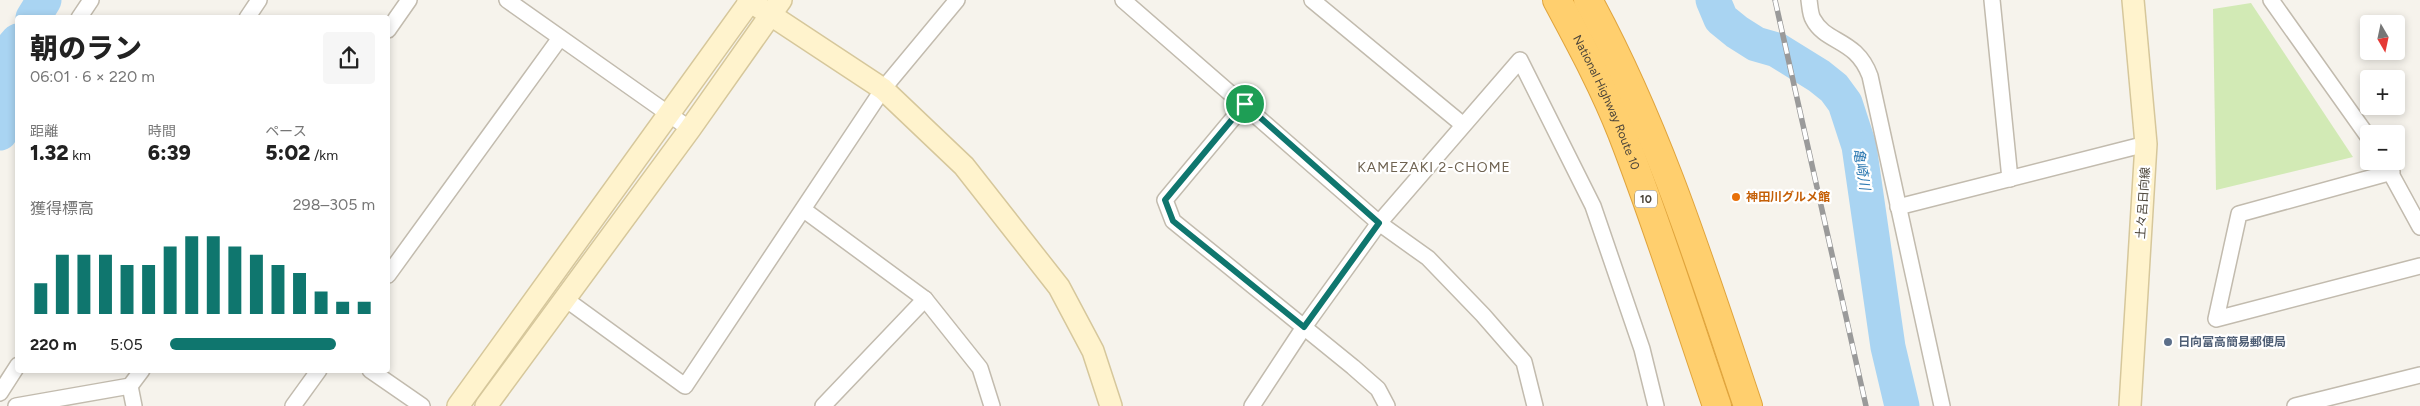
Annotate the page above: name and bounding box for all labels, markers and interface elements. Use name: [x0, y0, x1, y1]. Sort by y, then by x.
north arrow: [2360, 15, 2405, 60]
map controls: [2360, 15, 2405, 170]
text: 朝のラン: [30, 31, 142, 65]
button: share: [323, 32, 375, 84]
street label: National Highway Route 10: [1570, 33, 1642, 172]
text: 06:01 · 6 × 220 m: [30, 67, 155, 86]
button: +: [2360, 70, 2405, 115]
pin: [1224, 83, 1266, 125]
icon: arrive: [1231, 90, 1259, 118]
text: 距離: [30, 123, 58, 140]
text: 時間: [148, 123, 176, 140]
text: ペース: [265, 123, 307, 140]
button: −: [2360, 125, 2405, 170]
text: 1.32: [30, 140, 69, 165]
text: 6:39: [148, 140, 191, 165]
text: 5:02: [265, 140, 310, 165]
text: km: [69, 147, 91, 164]
text: /km: [310, 147, 338, 164]
water label: 亀崎川: [1850, 147, 1873, 193]
district label: KAMEZAKI 2-CHOME: [1357, 159, 1511, 176]
street label: 土々呂日向線: [2134, 167, 2152, 239]
road number: 10: [1635, 190, 1657, 208]
place label: 神田川グルメ館: [1746, 190, 1830, 204]
marker: 神田川グルメ館: [1730, 191, 1742, 203]
text: 298–305 m: [293, 195, 375, 214]
text: 獲得標高: [30, 199, 94, 218]
text: 220 m: [30, 335, 77, 354]
text: 5:05: [110, 335, 143, 354]
place label: 日向富高簡易郵便局: [2178, 335, 2286, 349]
marker: 日向富高簡易郵便局: [2162, 336, 2174, 348]

